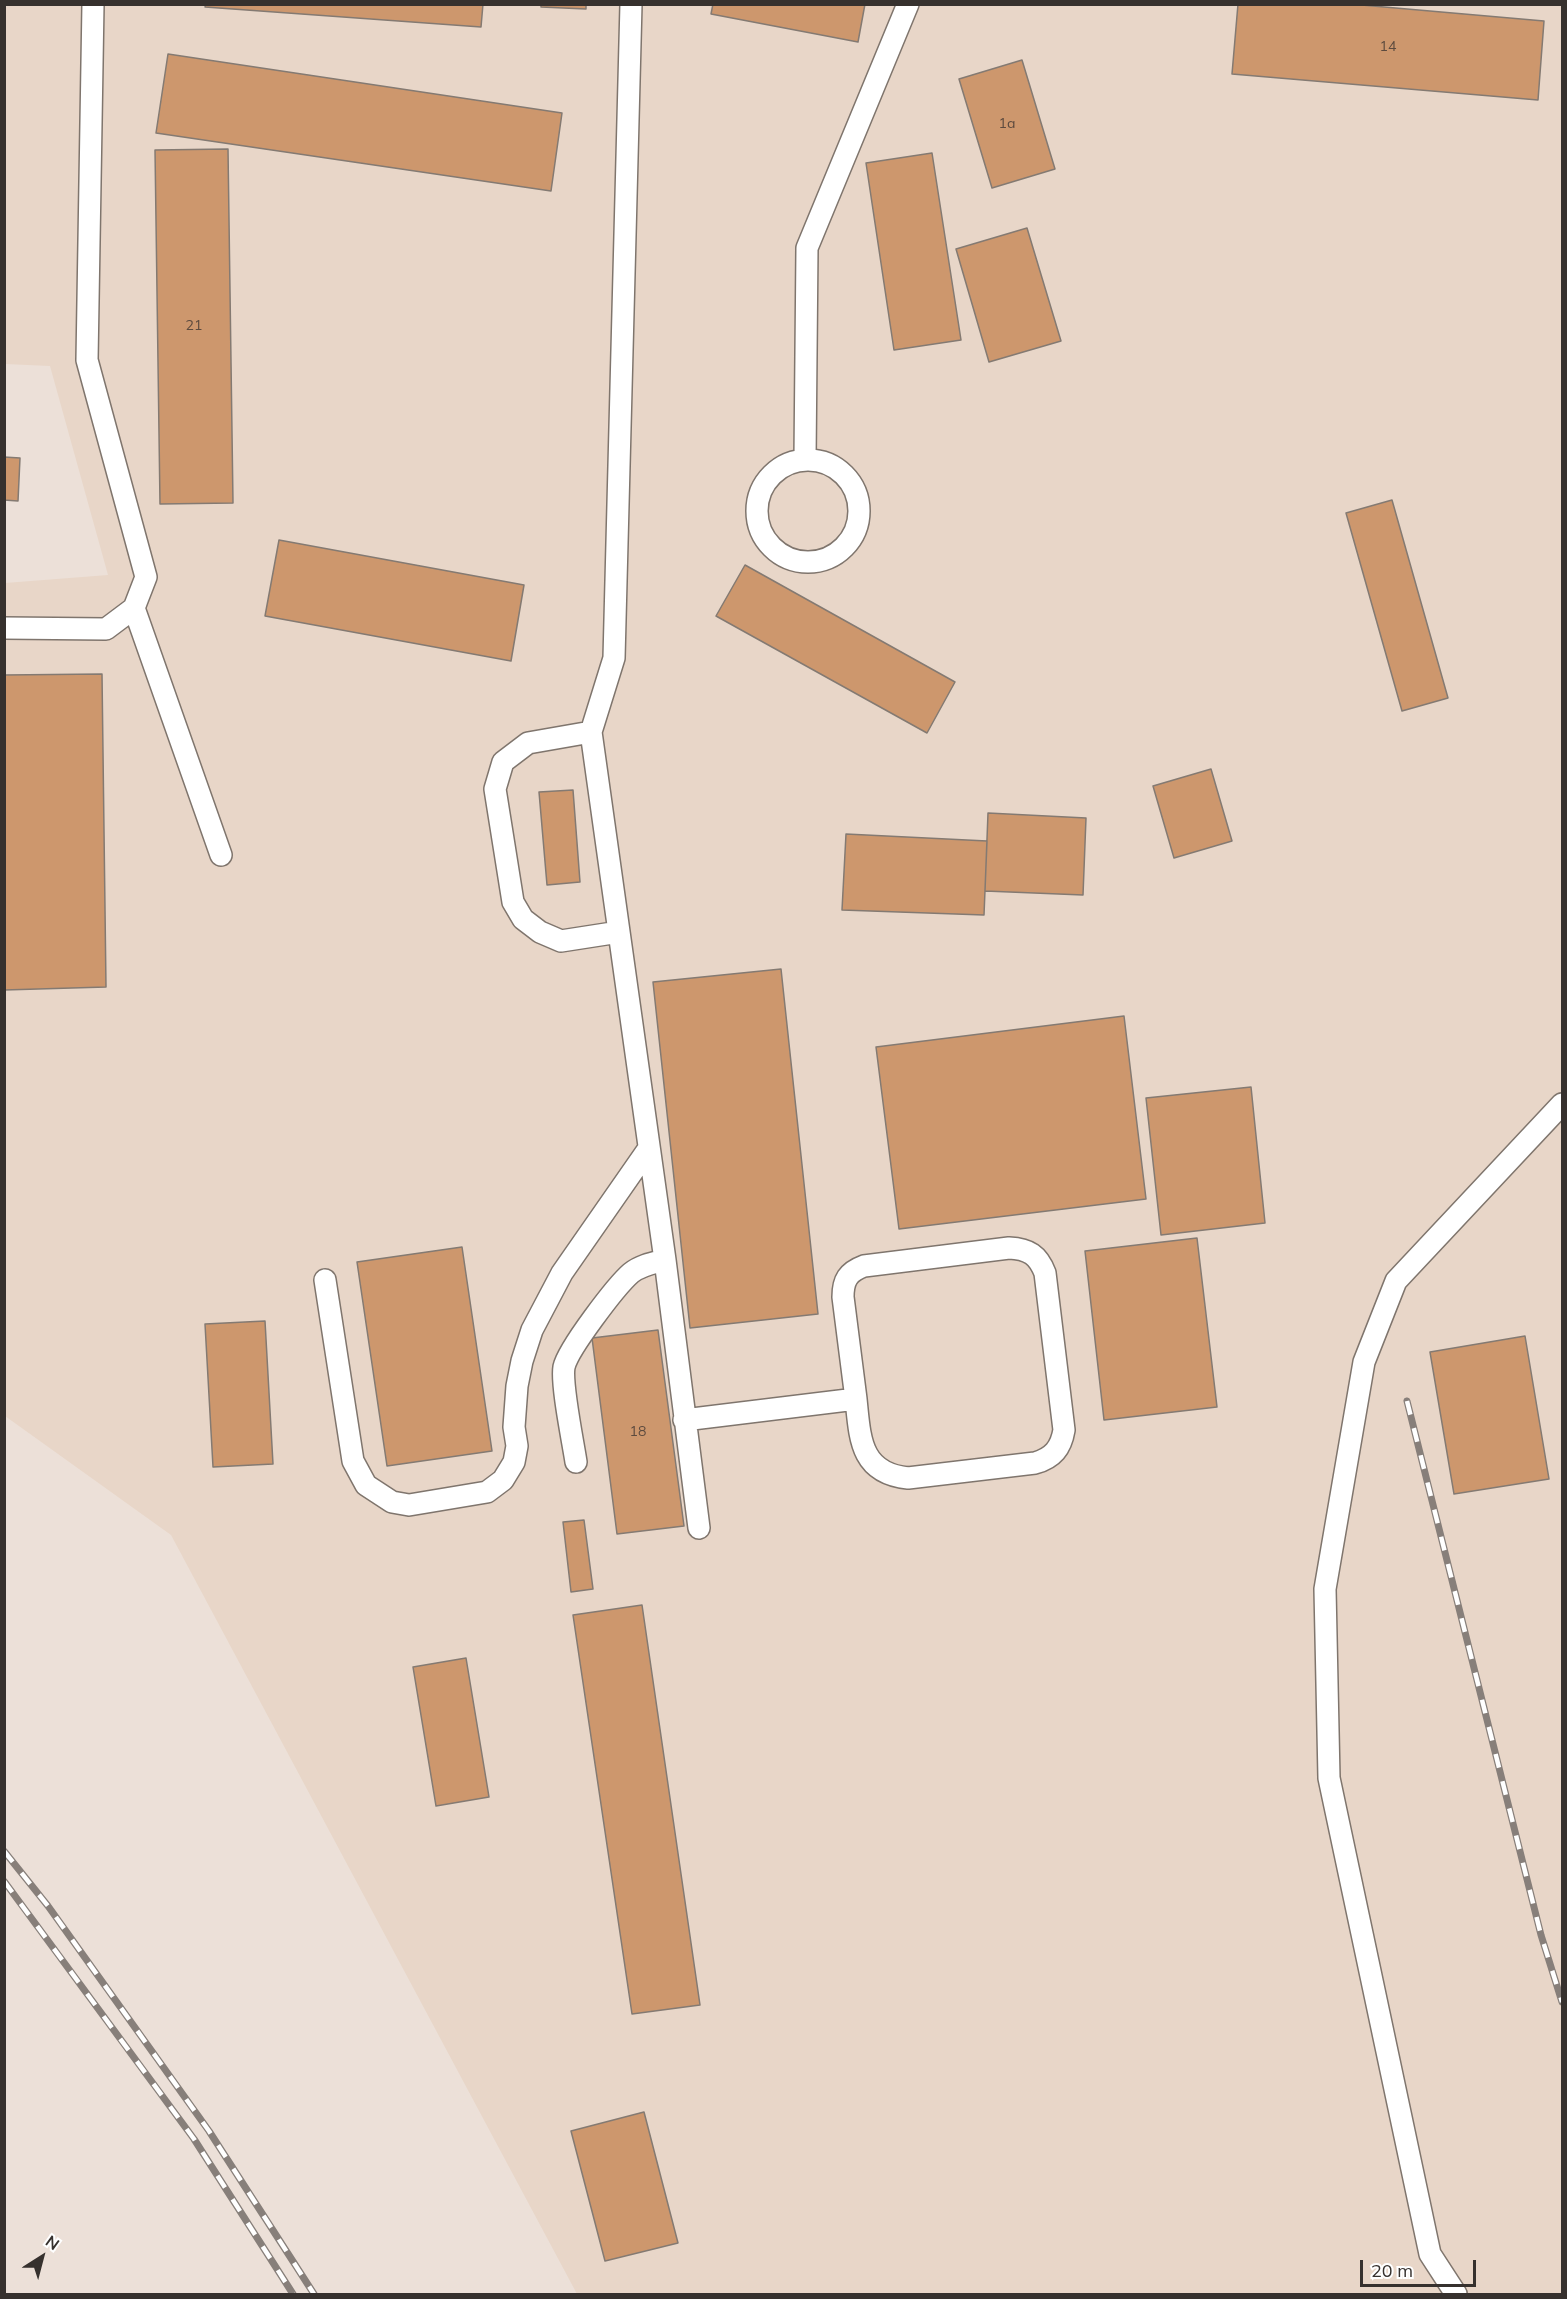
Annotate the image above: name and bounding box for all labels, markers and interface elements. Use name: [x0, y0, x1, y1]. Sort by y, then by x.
house number: 14: [1380, 39, 1396, 55]
house number: 1а: [999, 116, 1015, 132]
house number: 21: [186, 318, 202, 334]
house number: 18: [630, 1424, 646, 1440]
north arrow: [12, 2227, 72, 2287]
text: N: [42, 2231, 63, 2254]
scale bar: [1363, 2248, 1478, 2286]
text: 20 m: [1371, 2259, 1413, 2282]

